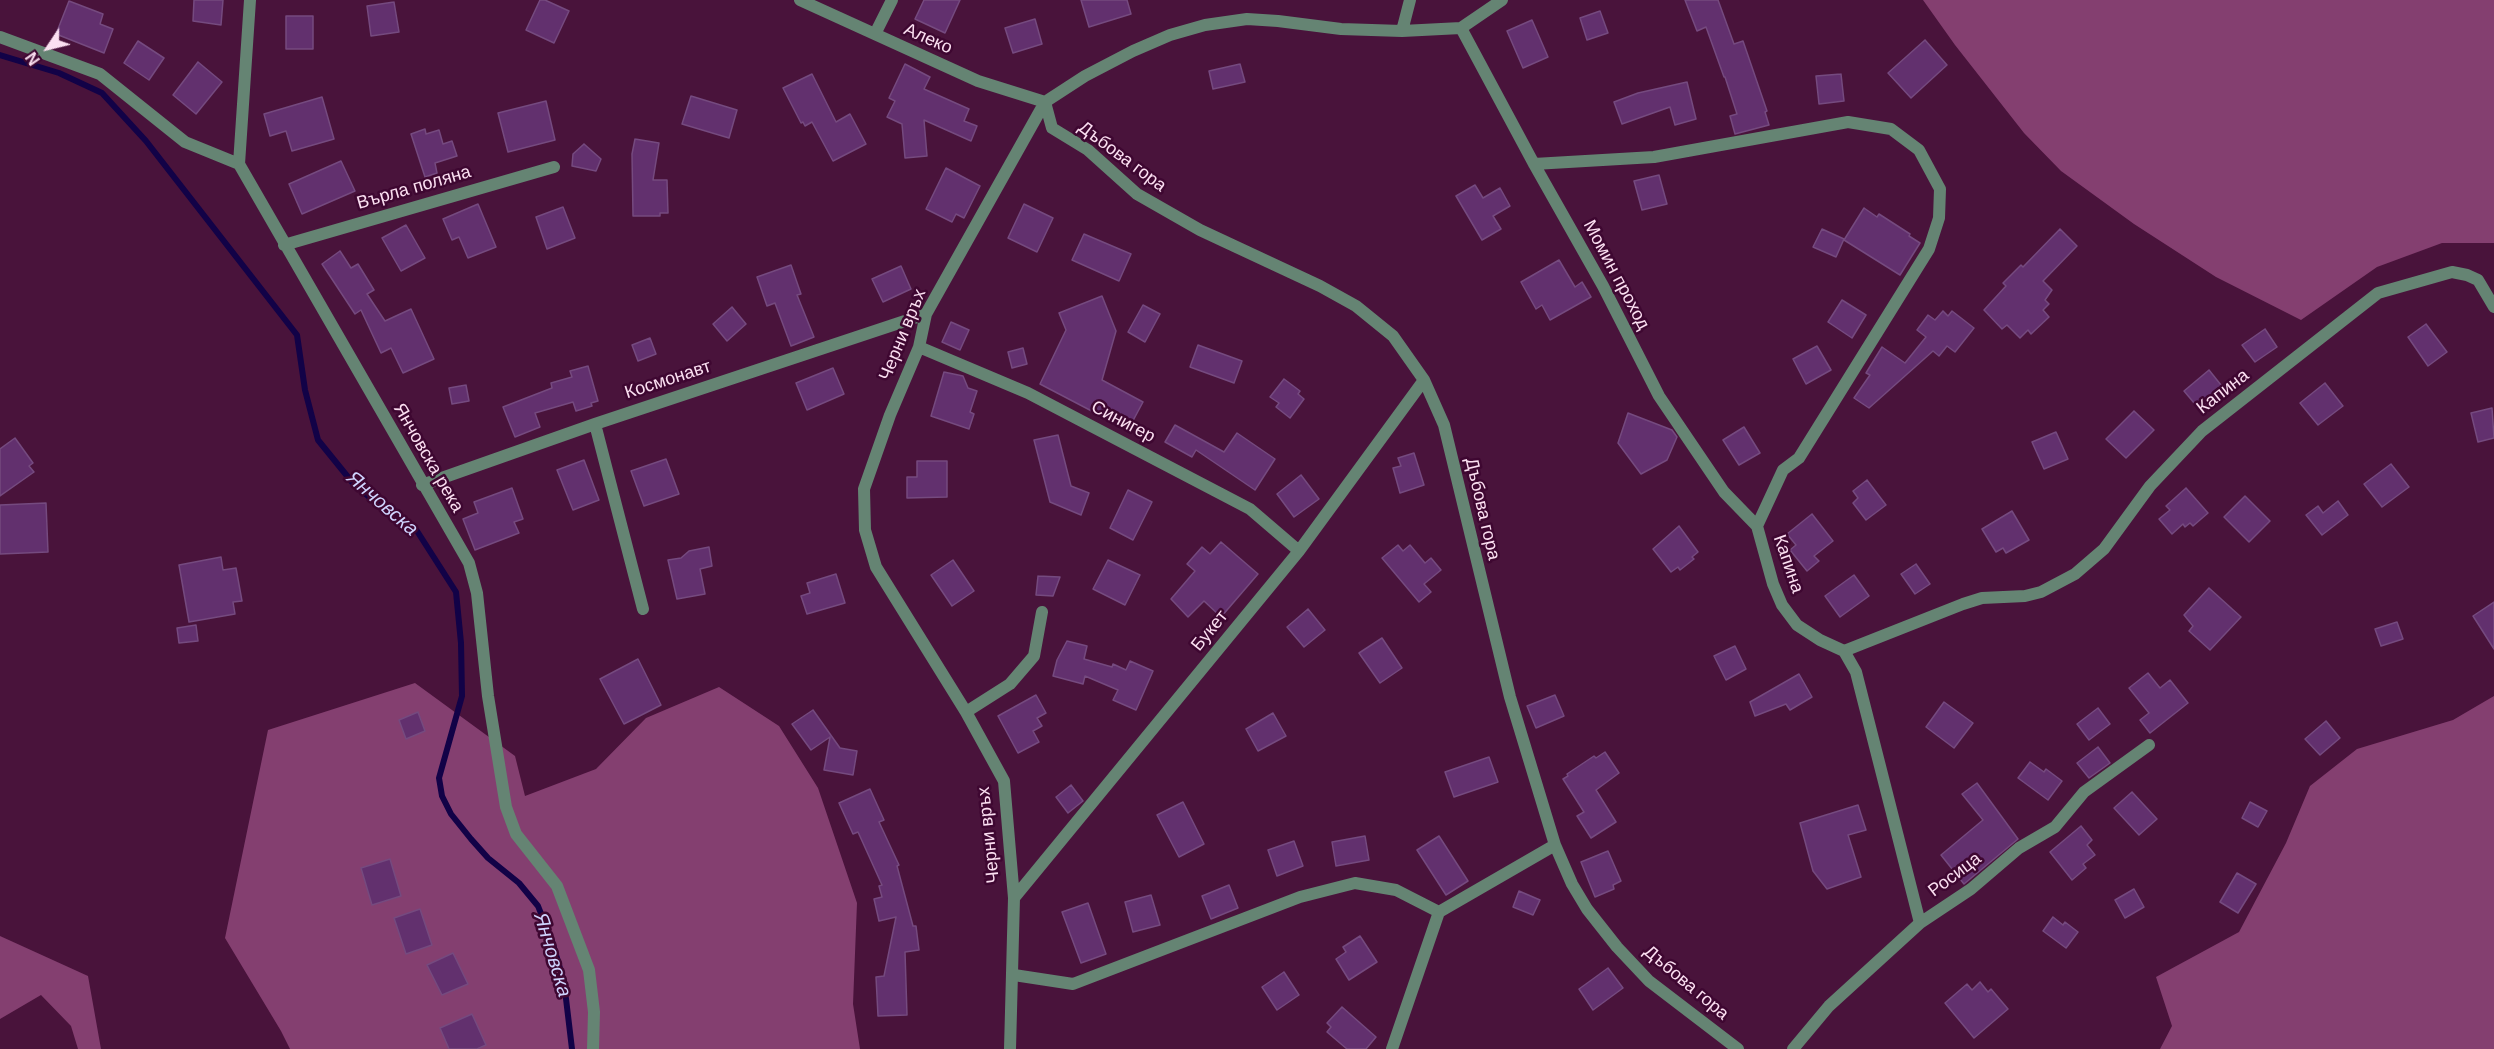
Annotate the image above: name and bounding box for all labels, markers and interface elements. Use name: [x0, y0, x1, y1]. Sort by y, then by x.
north arrow: [18, 18, 78, 78]
street label: Алеко: [900, 19, 956, 59]
text: N: [23, 49, 43, 68]
street label: Дъбова гора: [1074, 117, 1170, 197]
street label: Върла поляна: [354, 161, 474, 215]
street label: Момин проход: [1578, 216, 1654, 334]
street label: Черни връх: [875, 286, 931, 384]
street label: Космонавт: [622, 356, 714, 404]
street label: Капина: [2193, 365, 2253, 419]
street label: Синигер: [1087, 396, 1159, 448]
street label: Янчовска река: [388, 400, 468, 516]
street label: Дъбова гора: [1460, 456, 1504, 562]
water label: Янчовска: [341, 467, 423, 541]
street label: Капина: [1768, 532, 1808, 596]
street label: Букет: [1187, 606, 1233, 656]
street label: Черни връх: [973, 786, 1005, 884]
street label: Росица: [1924, 848, 1986, 902]
water label: Янчовска: [528, 910, 576, 1000]
street label: Дъбова гора: [1639, 941, 1733, 1025]

